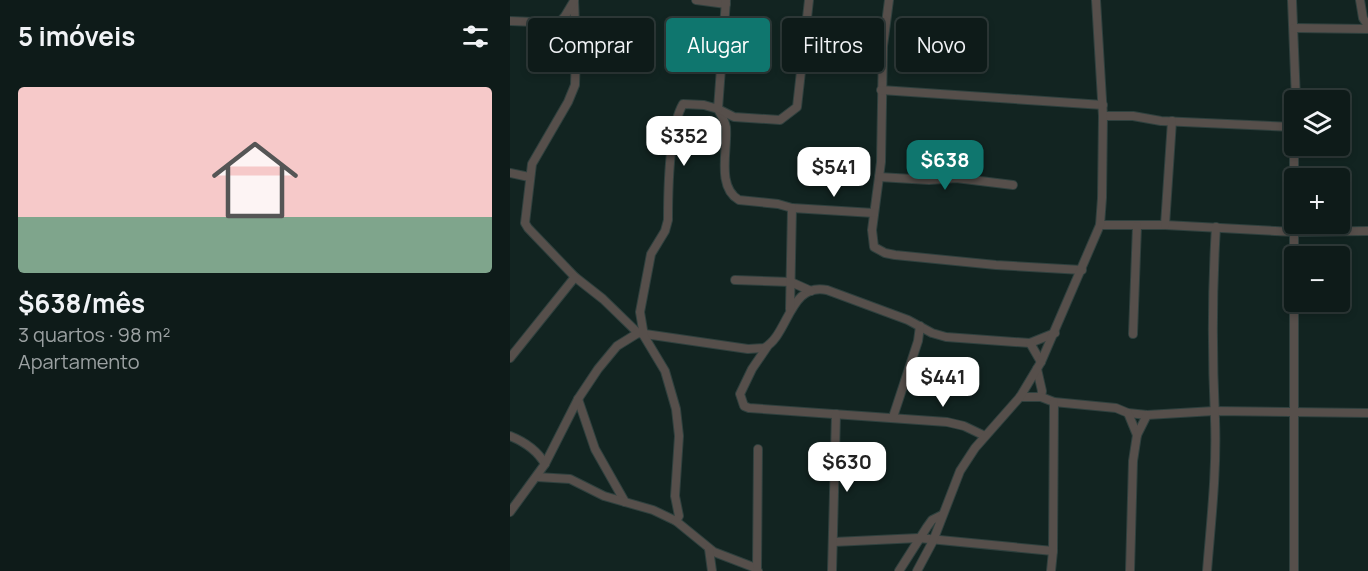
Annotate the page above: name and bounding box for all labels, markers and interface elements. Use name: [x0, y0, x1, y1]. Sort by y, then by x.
text: 5 imóveis: [18, 18, 135, 54]
chip: Comprar: [528, 18, 654, 72]
chip: Alugar: [666, 18, 770, 72]
chip: Filtros: [782, 18, 884, 72]
chip: Novo: [896, 18, 987, 72]
icon: filters: [459, 20, 492, 53]
map controls: [1284, 90, 1350, 312]
button: layers: [1284, 90, 1350, 156]
pin: $352: [648, 116, 720, 167]
text: $352: [660, 122, 708, 149]
icon: home: [201, 126, 309, 234]
pin: $638: [909, 140, 981, 191]
text: $638: [921, 146, 969, 173]
pin: $541: [798, 147, 870, 198]
text: $541: [811, 153, 857, 180]
button: +: [1284, 168, 1350, 234]
button: −: [1284, 246, 1350, 312]
text: $638/mês: [18, 285, 145, 321]
text: 3 quartos · 98 m²: [18, 321, 170, 348]
text: Apartamento: [18, 348, 140, 375]
pin: $441: [907, 357, 979, 408]
text: $441: [920, 363, 966, 390]
pin: $630: [811, 442, 883, 493]
text: $630: [822, 448, 872, 475]

